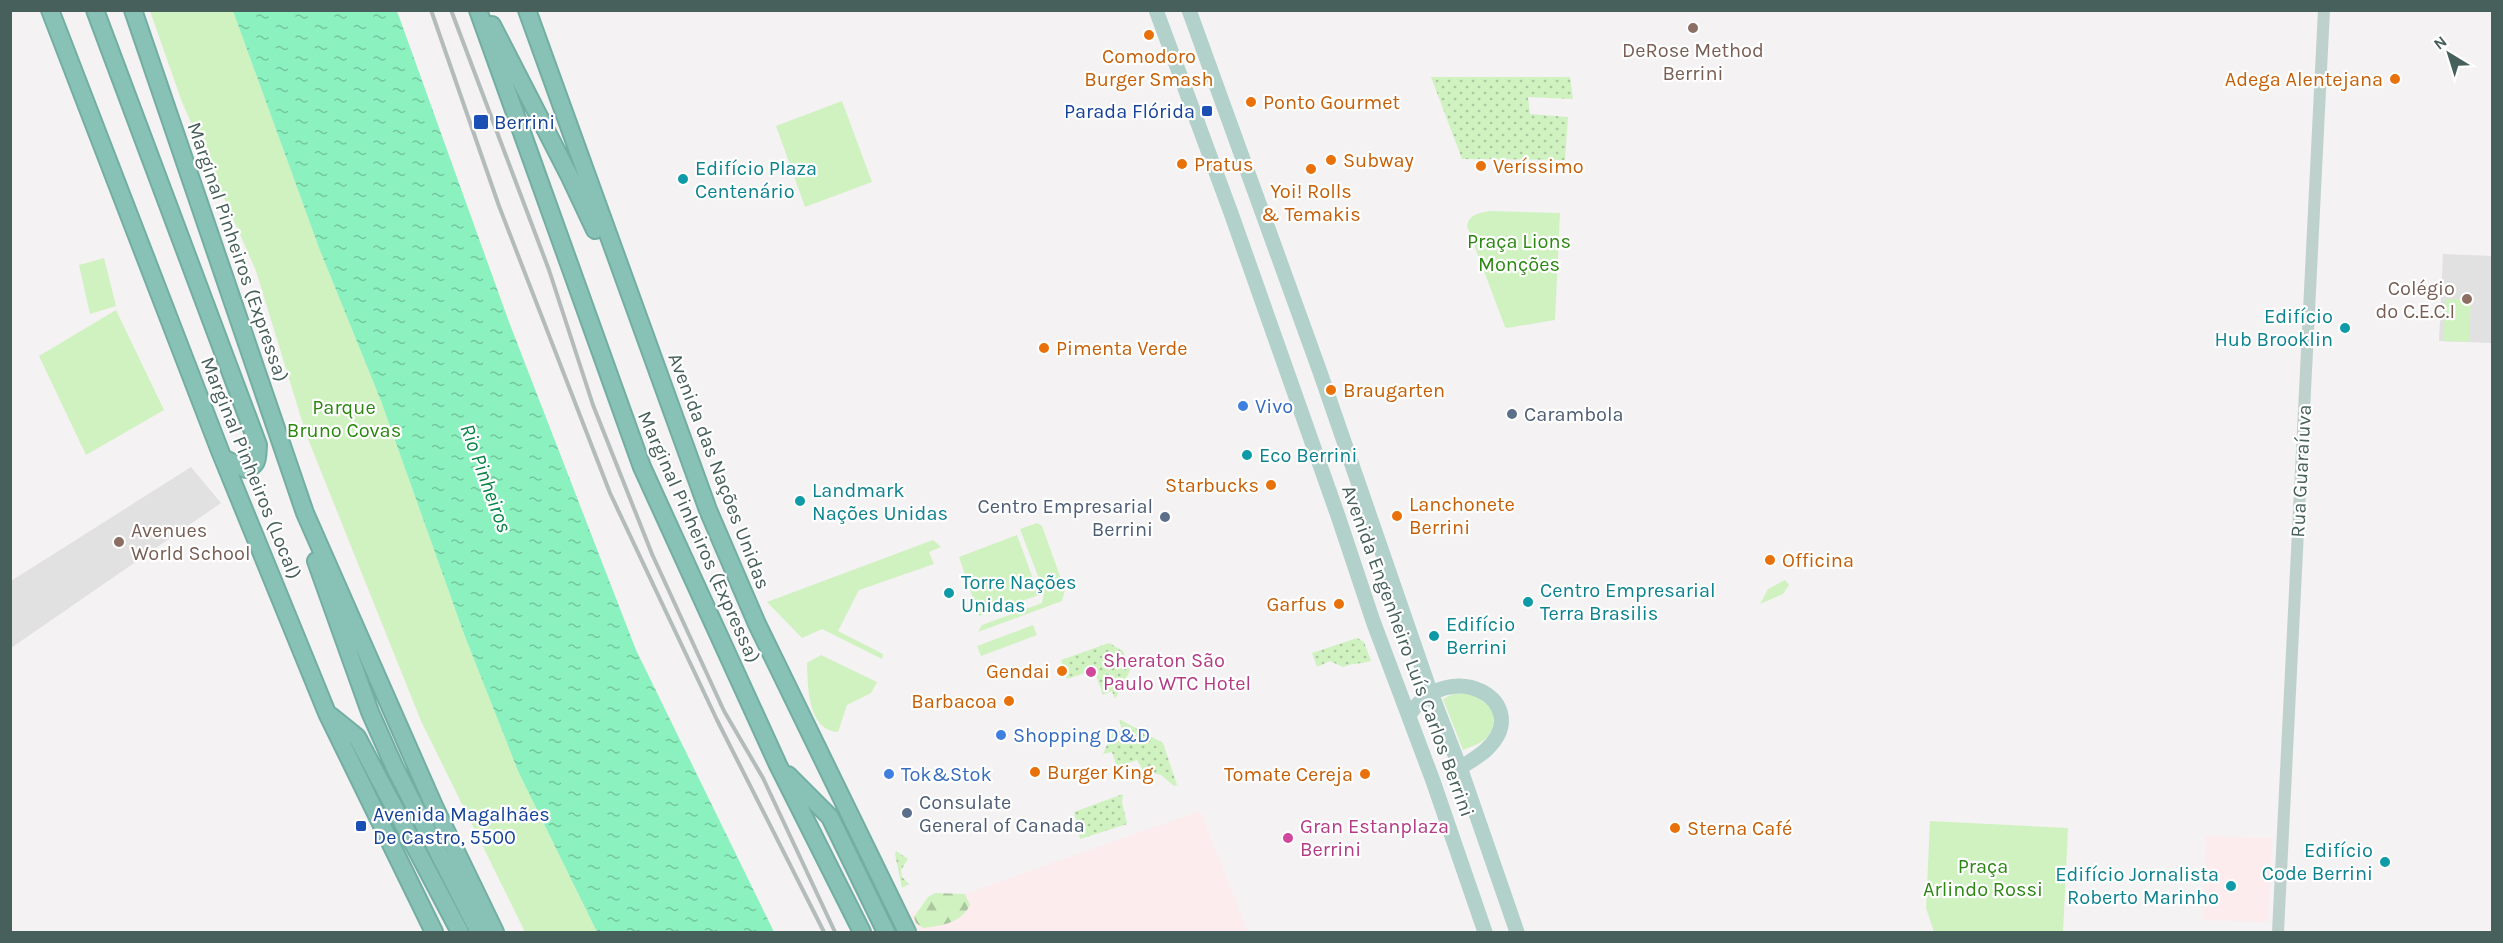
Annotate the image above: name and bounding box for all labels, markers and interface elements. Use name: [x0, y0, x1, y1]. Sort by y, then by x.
marker: DeRose Method Berrini: [1686, 21, 1700, 35]
north arrow: [2419, 24, 2479, 84]
marker: Comodoro Burger Smash: [1142, 28, 1156, 42]
text: N: [2430, 32, 2450, 54]
place label: DeRose Method Berrini: [1622, 39, 1764, 85]
place label: Comodoro Burger Smash: [1084, 45, 1214, 91]
place label: Adega Alentejana: [2225, 68, 2383, 91]
marker: Adega Alentejana: [2388, 72, 2402, 86]
place label: Ponto Gourmet: [1263, 91, 1400, 114]
marker: Ponto Gourmet: [1244, 95, 1258, 109]
place label: Parada Flórida: [1064, 100, 1195, 123]
marker: Parada Flórida: [1200, 104, 1214, 118]
place label: Berrini: [494, 111, 555, 134]
marker: Berrini: [472, 113, 490, 131]
street label: Marginal Pinheiros (Expressa): [183, 119, 293, 385]
place label: Subway: [1343, 149, 1414, 172]
place label: Pratus: [1194, 153, 1253, 176]
marker: Subway: [1324, 153, 1338, 167]
place label: Veríssimo: [1493, 155, 1584, 178]
place label: Edifício Plaza Centenário: [695, 157, 817, 203]
marker: Pratus: [1175, 157, 1189, 171]
marker: Veríssimo: [1474, 159, 1488, 173]
marker: Yoi! Rolls & Temakis: [1304, 162, 1318, 176]
marker: Edifício Plaza Centenário: [676, 172, 690, 186]
place label: Yoi! Rolls & Temakis: [1261, 180, 1361, 226]
park label: Praça Lions Monções: [1467, 230, 1571, 276]
place label: Colégio do C.E.C.I: [2375, 277, 2455, 323]
marker: Colégio do C.E.C.I: [2460, 292, 2474, 306]
place label: Edifício Hub Brooklin: [2215, 305, 2333, 351]
marker: Edifício Hub Brooklin: [2338, 321, 2352, 335]
place label: Pimenta Verde: [1056, 337, 1188, 360]
marker: Pimenta Verde: [1037, 341, 1051, 355]
street label: Avenida das Nações Unidas: [663, 350, 775, 592]
street label: Marginal Pinheiros (Local): [196, 353, 306, 583]
place label: Braugarten: [1343, 379, 1445, 402]
marker: Braugarten: [1324, 383, 1338, 397]
place label: Vivo: [1255, 395, 1293, 418]
park label: Parque Bruno Covas: [287, 396, 401, 442]
marker: Vivo: [1236, 399, 1250, 413]
place label: Carambola: [1524, 403, 1624, 426]
street label: Rua Guaraíuva: [2286, 404, 2316, 538]
street label: Marginal Pinheiros (Expressa): [633, 407, 765, 667]
marker: Carambola: [1505, 407, 1519, 421]
water label: Rio Pinheiros: [455, 420, 517, 536]
place label: Eco Berrini: [1259, 444, 1357, 467]
marker: Eco Berrini: [1240, 448, 1254, 462]
place label: Starbucks: [1165, 474, 1259, 497]
marker: Starbucks: [1264, 478, 1278, 492]
place label: Landmark Nações Unidas: [812, 479, 948, 525]
street label: Avenida Engenheiro Luís Carlos Berrini: [1337, 482, 1479, 820]
place label: Lanchonete Berrini: [1409, 493, 1515, 539]
marker: Landmark Nações Unidas: [793, 494, 807, 508]
place label: Centro Empresarial Berrini: [978, 495, 1153, 541]
marker: Lanchonete Berrini: [1390, 509, 1404, 523]
marker: Centro Empresarial Berrini: [1158, 510, 1172, 524]
place label: Avenues World School: [131, 519, 251, 565]
marker: Avenues World School: [112, 535, 126, 549]
place label: Officina: [1782, 549, 1854, 572]
marker: Officina: [1763, 553, 1777, 567]
place label: Torre Nações Unidas: [961, 571, 1077, 617]
place label: Centro Empresarial Terra Brasilis: [1540, 579, 1716, 625]
marker: Torre Nações Unidas: [942, 586, 956, 600]
place label: Garfus: [1266, 593, 1327, 616]
marker: Centro Empresarial Terra Brasilis: [1521, 595, 1535, 609]
marker: Garfus: [1332, 597, 1346, 611]
place label: Edifício Berrini: [1446, 613, 1515, 659]
marker: Edifício Berrini: [1427, 629, 1441, 643]
place label: Sheraton São Paulo WTC Hotel: [1103, 649, 1251, 695]
place label: Gendai: [986, 660, 1050, 683]
marker: Gendai: [1055, 664, 1069, 678]
marker: Sheraton São Paulo WTC Hotel: [1084, 665, 1098, 679]
place label: Barbacoa: [911, 690, 997, 713]
marker: Barbacoa: [1002, 694, 1016, 708]
place label: Shopping D&D: [1013, 724, 1150, 747]
marker: Shopping D&D: [994, 728, 1008, 742]
place label: Burger King: [1047, 761, 1153, 784]
place label: Tok&Stok: [901, 763, 992, 786]
place label: Tomate Cereja: [1224, 763, 1353, 786]
marker: Burger King: [1028, 765, 1042, 779]
marker: Tok&Stok: [882, 767, 896, 781]
marker: Tomate Cereja: [1358, 767, 1372, 781]
place label: Consulate General of Canada: [919, 791, 1085, 837]
place label: Avenida Magalhães De Castro, 5500: [373, 803, 550, 849]
marker: Consulate General of Canada: [900, 806, 914, 820]
place label: Gran Estanplaza Berrini: [1300, 815, 1449, 861]
place label: Sterna Café: [1687, 817, 1792, 840]
marker: Avenida Magalhães De Castro, 5500: [354, 819, 368, 833]
marker: Sterna Café: [1668, 821, 1682, 835]
marker: Gran Estanplaza Berrini: [1281, 831, 1295, 845]
place label: Edifício Code Berrini: [2262, 839, 2373, 885]
park label: Praça Arlindo Rossi: [1923, 855, 2043, 901]
marker: Edifício Code Berrini: [2378, 855, 2392, 869]
place label: Edifício Jornalista Roberto Marinho: [2055, 863, 2219, 909]
marker: Edifício Jornalista Roberto Marinho: [2224, 879, 2238, 893]

